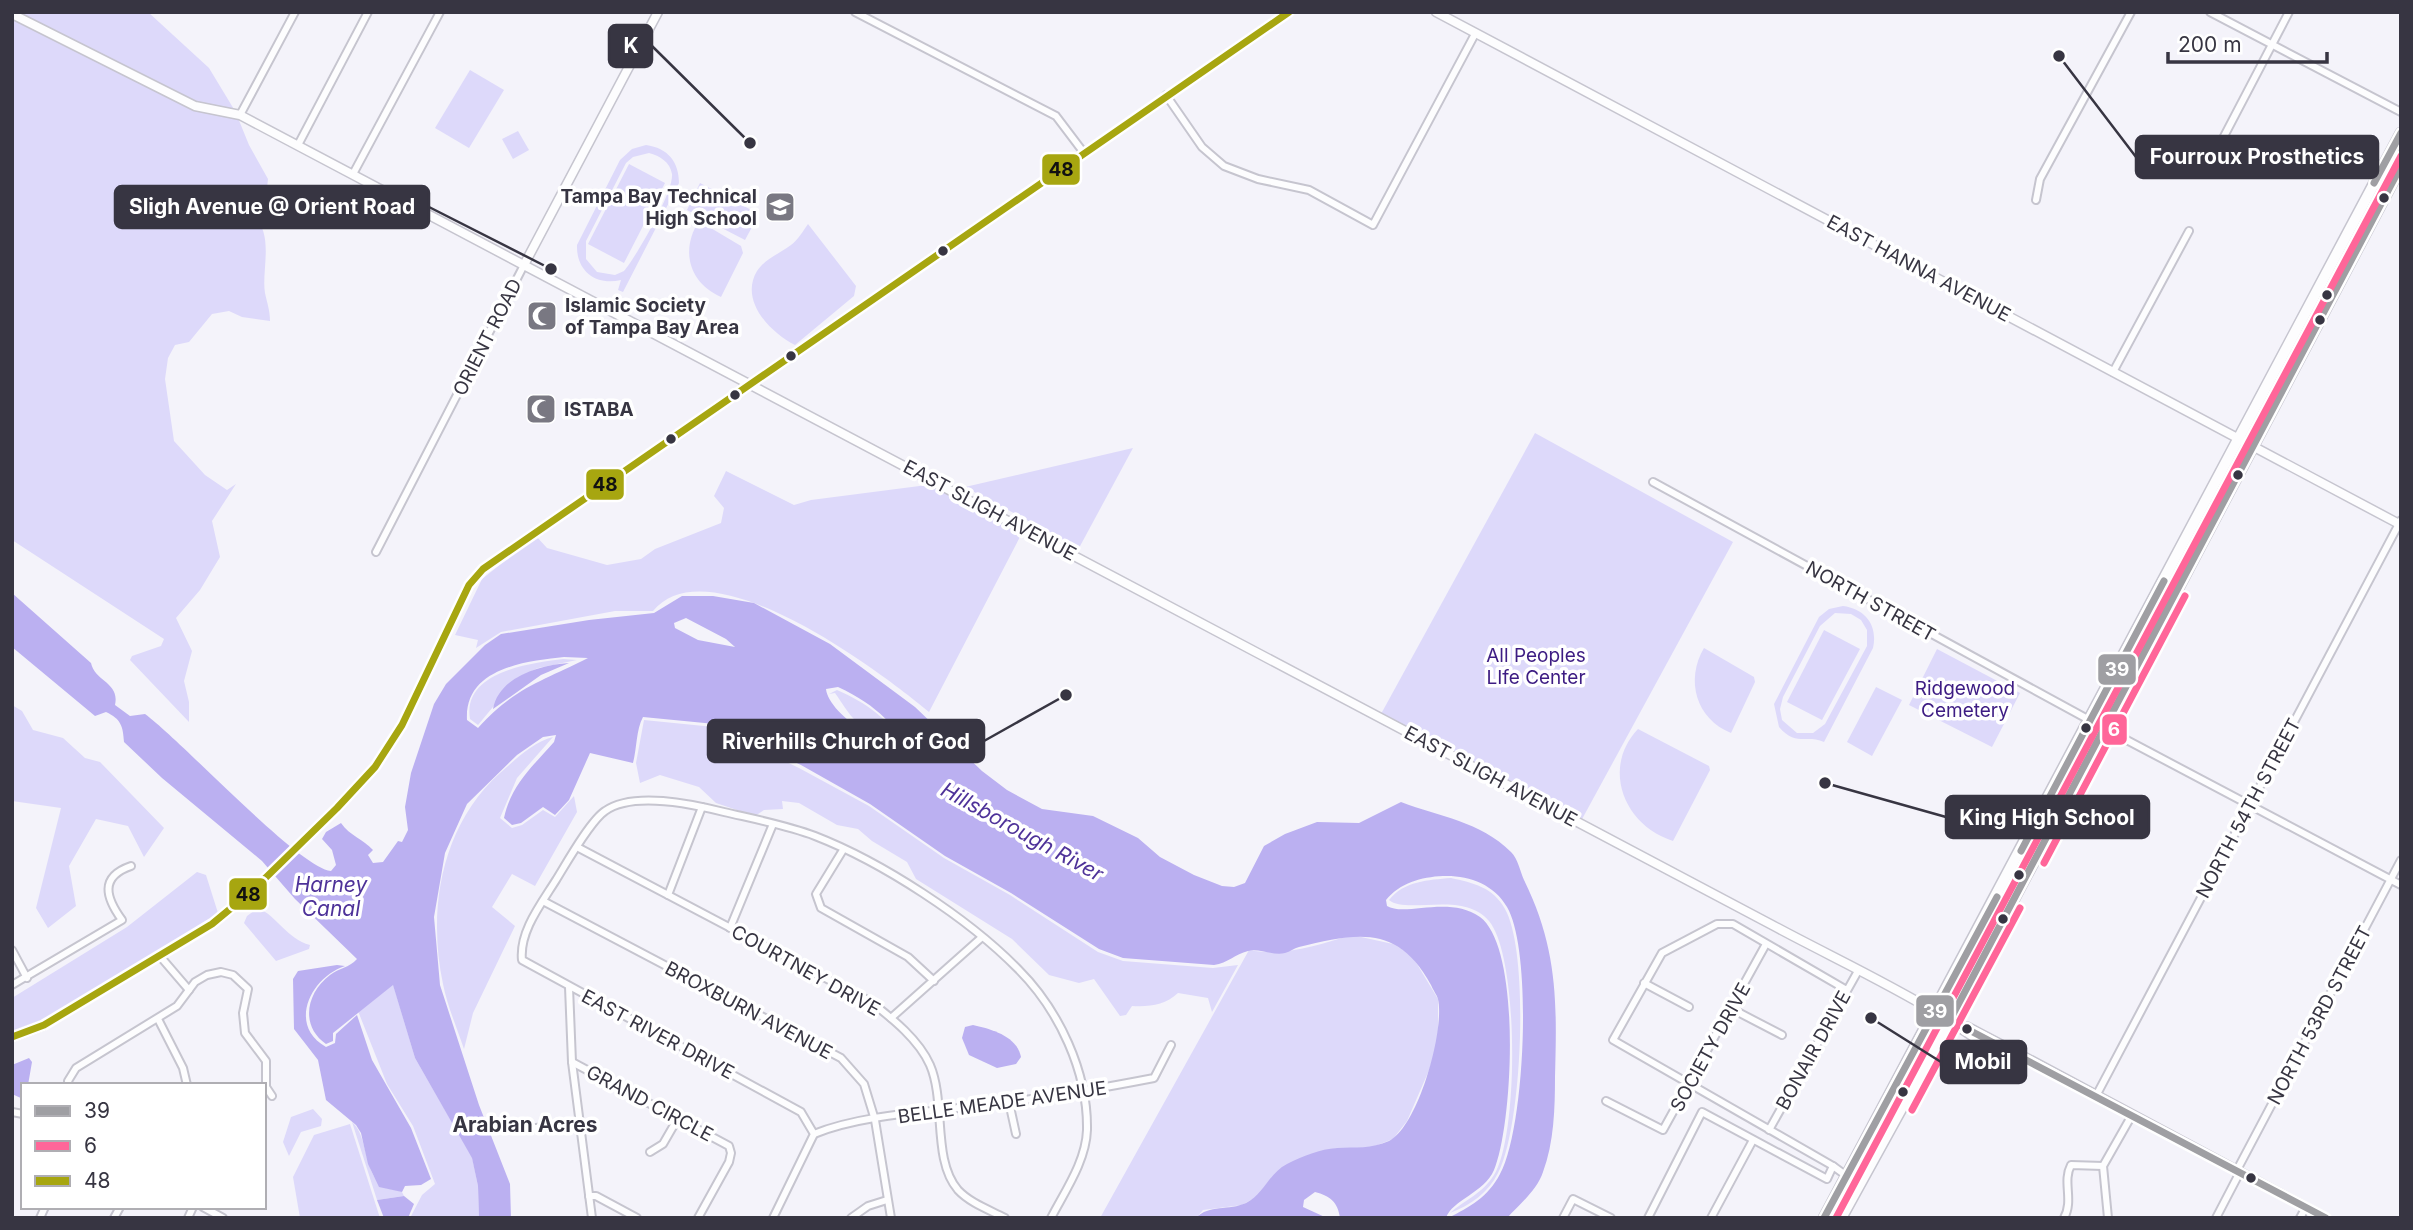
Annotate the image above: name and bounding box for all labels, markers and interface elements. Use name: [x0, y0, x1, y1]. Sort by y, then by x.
scale bar: [2168, 21, 2327, 65]
callout: K: [609, 25, 652, 67]
text: 200 m: [2178, 32, 2242, 57]
text: K: [623, 33, 639, 58]
callout: Fourroux Prosthetics: [2136, 136, 2378, 178]
text: Fourroux Prosthetics: [2150, 144, 2364, 169]
line badge: 48: [1041, 153, 1081, 186]
text: 48: [1048, 158, 1074, 181]
place label: Tampa Bay Technical High School: [560, 185, 757, 230]
callout: Sligh Avenue @ Orient Road: [115, 186, 429, 228]
school or university icon: Tampa Bay Technical High School: [763, 190, 797, 224]
unlabelled marker: [2377, 191, 2391, 205]
text: Sligh Avenue @ Orient Road: [129, 194, 415, 219]
street label: EAST HANNA AVENUE: [1823, 210, 2015, 327]
unlabelled marker: [936, 244, 950, 258]
street label: ORIENT ROAD: [448, 275, 527, 400]
unlabelled marker: [2320, 288, 2334, 302]
place label: Islamic Society of Tampa Bay Area: [565, 294, 739, 339]
mosque icon: Islamic Society of Tampa Bay Area: [525, 299, 559, 333]
unlabelled marker: [2313, 313, 2327, 327]
unlabelled marker: [784, 349, 798, 363]
unlabelled marker: [728, 388, 742, 402]
mosque icon: ISTABA: [524, 392, 558, 426]
place label: ISTABA: [564, 398, 634, 421]
unlabelled marker: [664, 432, 678, 446]
street label: EAST SLIGH AVENUE: [900, 455, 1080, 566]
line badge: 48: [585, 468, 625, 501]
unlabelled marker: [2231, 468, 2245, 482]
text: 48: [592, 473, 618, 496]
street label: NORTH STREET: [1802, 556, 1940, 647]
park label: All Peoples LIfe Center: [1486, 644, 1586, 689]
line badge: 39: [2097, 653, 2137, 686]
text: 39: [2105, 658, 2129, 681]
park label: Ridgewood Cemetery: [1915, 677, 2015, 722]
line badge: 6: [2101, 713, 2128, 746]
street label: NORTH 54TH STREET: [2191, 714, 2306, 902]
text: 6: [2108, 718, 2120, 741]
callout: Riverhills Church of God: [708, 720, 984, 762]
street label: EAST SLIGH AVENUE: [1401, 721, 1581, 832]
unlabelled marker: [2079, 721, 2093, 735]
text: Riverhills Church of God: [722, 729, 970, 754]
water label: Hillsborough River: [937, 777, 1109, 887]
callout: King High School: [1946, 796, 2149, 838]
text: King High School: [1959, 805, 2135, 830]
unlabelled marker: [2012, 868, 2026, 882]
water label: Harney Canal: [295, 872, 369, 921]
line badge: 48: [228, 877, 268, 911]
text: 48: [235, 883, 261, 906]
unlabelled marker: [1996, 912, 2010, 926]
street label: COURTNEY DRIVE: [727, 920, 884, 1021]
street label: NORTH 53RD STREET: [2263, 922, 2376, 1109]
street label: BROXBURN AVENUE: [661, 957, 836, 1064]
street label: SOCIETY DRIVE: [1666, 979, 1755, 1116]
street label: EAST RIVER DRIVE: [578, 985, 738, 1084]
street label: BONAIR DRIVE: [1771, 987, 1856, 1114]
line badge: 39: [1915, 994, 1955, 1028]
text: 39: [1923, 1000, 1947, 1023]
unlabelled marker: [1960, 1022, 1974, 1036]
callout: Mobil: [1941, 1041, 2026, 1083]
text: Mobil: [1954, 1049, 2012, 1074]
street label: GRAND CIRCLE: [582, 1060, 717, 1146]
street label: BELLE MEADE AVENUE: [896, 1076, 1108, 1129]
legend: [21, 1083, 266, 1209]
unlabelled marker: [1896, 1085, 1910, 1099]
text: 39: [84, 1098, 110, 1123]
district label: Arabian Acres: [452, 1112, 598, 1137]
text: 6: [84, 1133, 97, 1158]
text: 48: [84, 1168, 111, 1193]
unlabelled marker: [2244, 1171, 2258, 1185]

